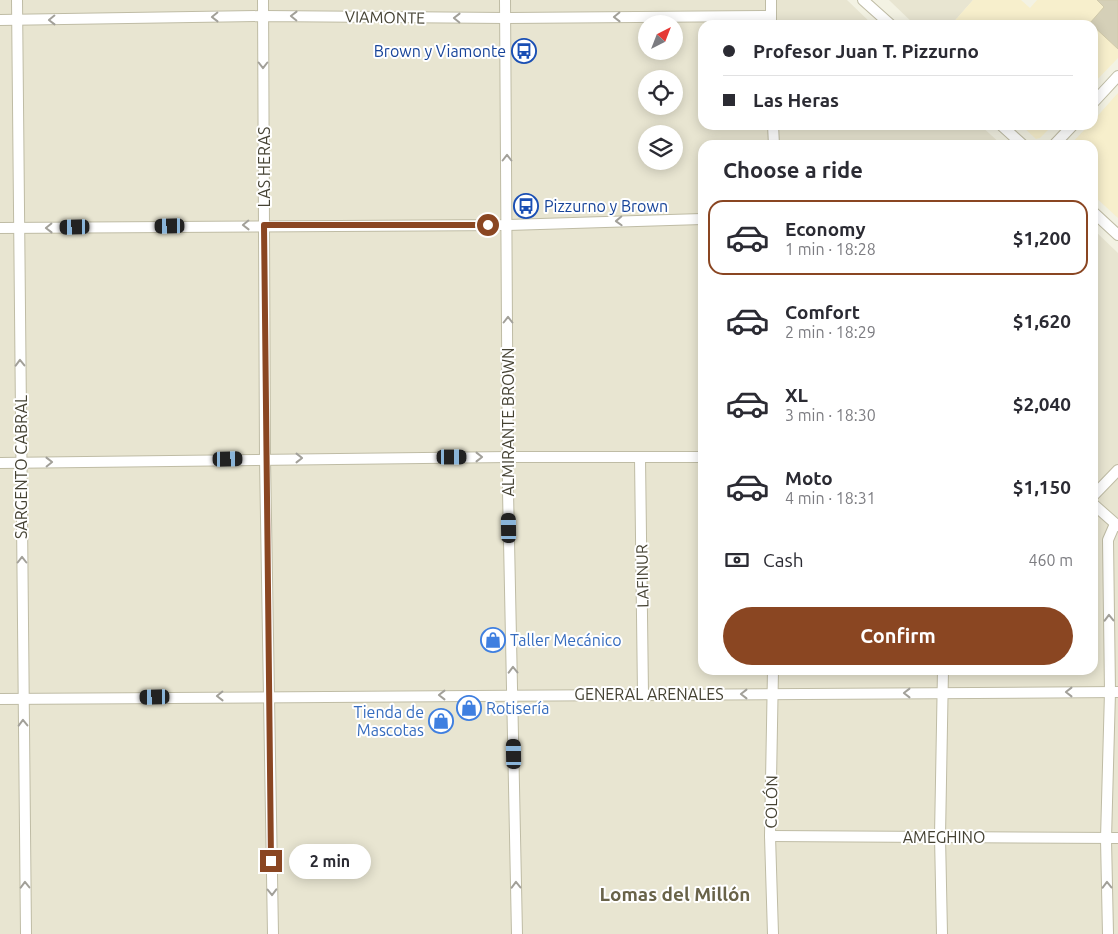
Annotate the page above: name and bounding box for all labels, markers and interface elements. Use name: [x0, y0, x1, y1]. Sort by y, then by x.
street label: VIAMONTE: [345, 7, 425, 27]
one-way arrow: [290, 11, 298, 21]
one-way arrow: [210, 12, 218, 22]
one-way arrow: [613, 12, 620, 22]
one-way arrow: [453, 13, 460, 23]
one-way arrow: [48, 15, 56, 25]
north arrow: [638, 15, 682, 60]
map controls: [638, 15, 683, 170]
bus stop icon: Brown y Viamonte: [511, 38, 537, 64]
text: Profesor Juan T. Pizzurno: [753, 40, 979, 62]
place label: Brown y Viamonte: [374, 42, 506, 60]
one-way arrow: [258, 61, 269, 69]
button: locate: [638, 70, 683, 115]
text: Las Heras: [753, 89, 839, 111]
button: layers: [638, 125, 683, 170]
street label: LAS HERAS: [255, 127, 273, 207]
one-way arrow: [502, 154, 512, 162]
text: Choose a ride: [723, 157, 863, 182]
bus stop icon: Pizzurno y Brown: [513, 193, 539, 219]
place label: Pizzurno y Brown: [544, 197, 668, 215]
route start: [477, 214, 499, 236]
icon: car: [725, 215, 770, 260]
one-way arrow: [615, 216, 623, 227]
car: [154, 218, 185, 234]
text: Economy: [785, 218, 866, 240]
car: [59, 219, 90, 235]
one-way arrow: [242, 220, 250, 230]
one-way arrow: [45, 223, 52, 233]
text: $1,200: [1013, 227, 1071, 249]
text: 1 min · 18:28: [785, 240, 876, 258]
icon: car: [725, 298, 770, 343]
text: Comfort: [785, 301, 860, 323]
text: $1,620: [1013, 310, 1071, 332]
one-way arrow: [503, 316, 513, 324]
text: 2 min · 18:29: [785, 323, 876, 341]
street label: ALMIRANTE BROWN: [499, 347, 517, 497]
one-way arrow: [15, 359, 25, 366]
icon: car: [725, 381, 770, 426]
text: XL: [785, 384, 808, 406]
text: $2,040: [1013, 393, 1071, 415]
street label: SARGENTO CABRAL: [12, 395, 30, 539]
text: 3 min · 18:30: [785, 406, 876, 424]
car: [437, 450, 467, 465]
car: [212, 451, 243, 467]
one-way arrow: [475, 452, 483, 462]
one-way arrow: [295, 453, 303, 464]
one-way arrow: [45, 457, 53, 467]
icon: car: [725, 464, 770, 509]
text: Moto: [785, 467, 833, 489]
text: $1,150: [1013, 476, 1071, 498]
text: 4 min · 18:31: [785, 489, 876, 507]
car: [501, 513, 516, 543]
street label: LAFINUR: [632, 544, 652, 608]
icon: cash: [723, 546, 751, 574]
text: Cash: [763, 549, 804, 571]
text: 460 m: [1028, 551, 1073, 569]
one-way arrow: [17, 556, 27, 564]
button: Confirm: [723, 607, 1073, 665]
one-way arrow: [1104, 614, 1114, 622]
shop icon: Taller Mecánico: [480, 627, 506, 653]
place label: Taller Mecánico: [510, 631, 622, 649]
one-way arrow: [508, 666, 518, 674]
street label: GENERAL ARENALES: [574, 685, 724, 703]
one-way arrow: [1065, 687, 1073, 697]
one-way arrow: [903, 688, 910, 698]
car: [139, 689, 170, 705]
one-way arrow: [740, 689, 748, 699]
one-way arrow: [438, 690, 446, 700]
one-way arrow: [216, 691, 224, 701]
shop icon: Rotisería: [456, 695, 482, 721]
place label: Rotisería: [486, 699, 549, 717]
place label: Tienda de Mascotas: [353, 703, 424, 739]
shop icon: Tienda de Mascotas: [428, 708, 454, 734]
one-way arrow: [17, 719, 28, 727]
car: [506, 739, 521, 769]
street label: COLÓN: [761, 775, 780, 829]
street label: AMEGHINO: [903, 828, 985, 846]
callout: 2 min: [288, 844, 371, 878]
route end: [260, 850, 282, 872]
text: 2 min: [310, 852, 350, 870]
one-way arrow: [20, 881, 30, 889]
one-way arrow: [511, 881, 521, 889]
one-way arrow: [1102, 881, 1112, 889]
district label: Lomas del Millón: [600, 883, 750, 905]
one-way arrow: [267, 889, 277, 897]

